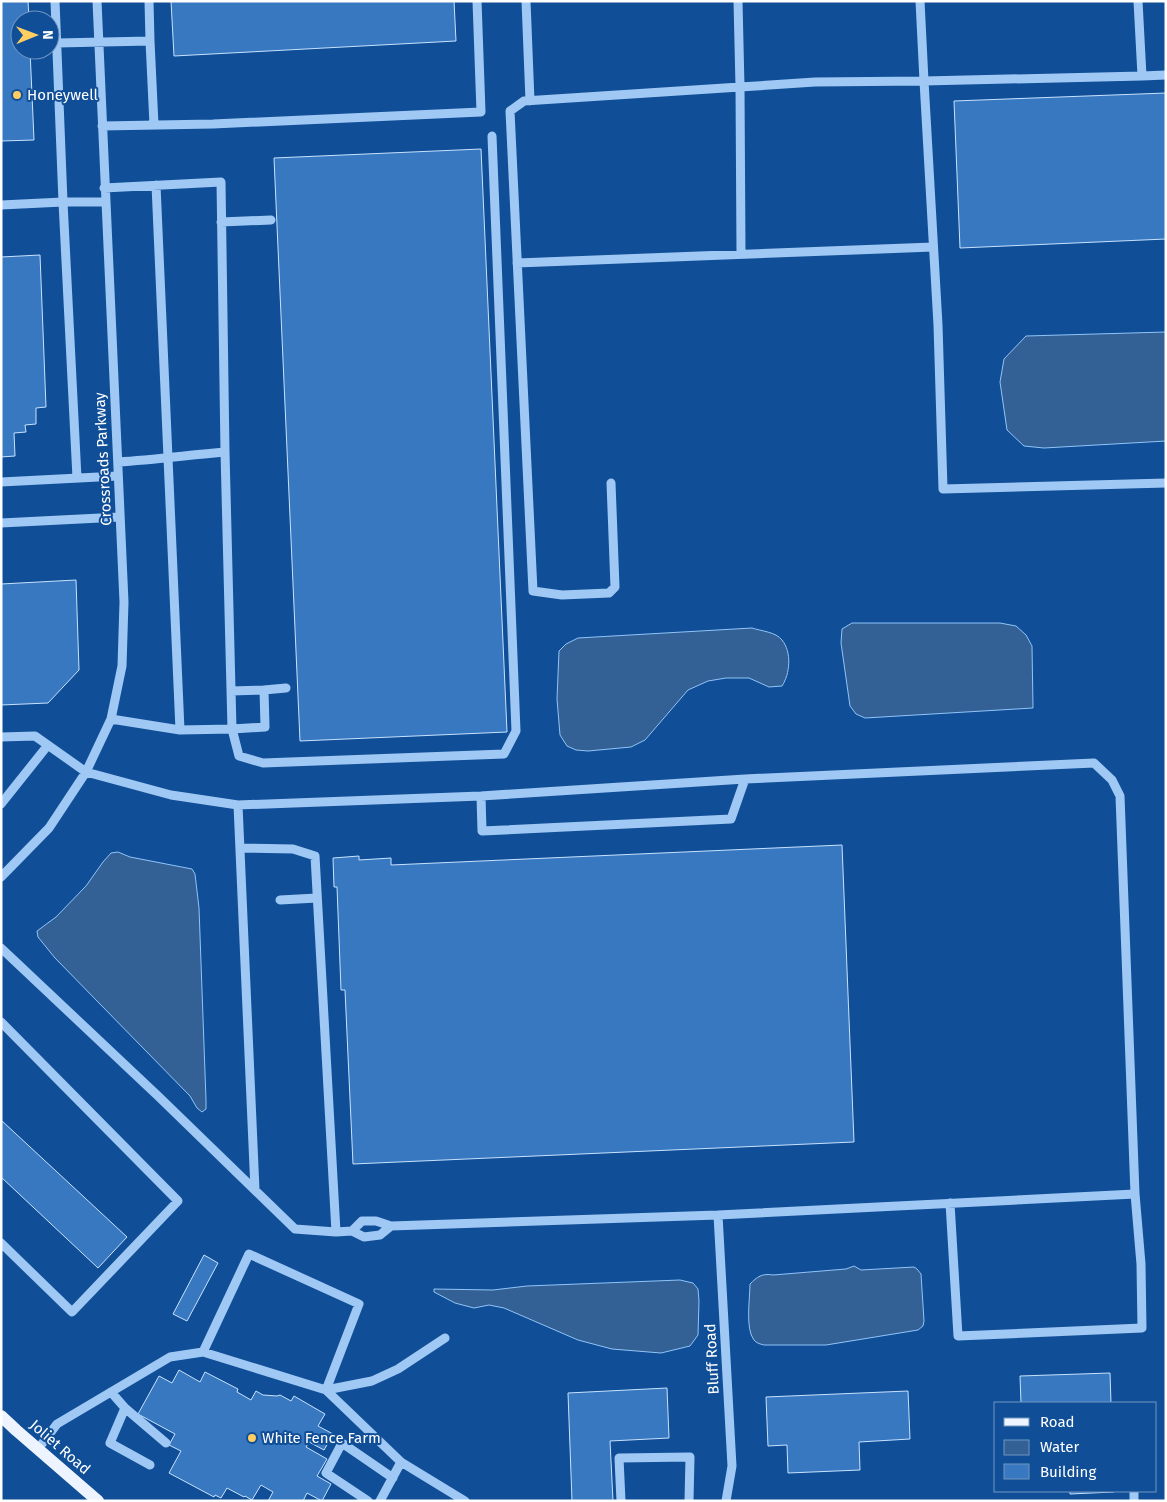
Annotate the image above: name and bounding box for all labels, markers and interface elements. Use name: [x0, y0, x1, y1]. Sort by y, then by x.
north arrow: [10, 10, 60, 60]
text: N: [39, 30, 56, 40]
place label: Honeywell: [27, 86, 99, 104]
marker: Honeywell: [11, 89, 23, 101]
street label: Crossroads Parkway: [90, 391, 115, 526]
street label: Bluff Road: [701, 1323, 723, 1395]
legend: [994, 1402, 1157, 1492]
text: Road: [1040, 1413, 1075, 1431]
street label: Joliet Road: [26, 1416, 94, 1478]
place label: White Fence Farm: [262, 1429, 381, 1447]
marker: White Fence Farm: [246, 1432, 258, 1444]
text: Water: [1040, 1438, 1079, 1456]
text: Building: [1040, 1463, 1096, 1481]

